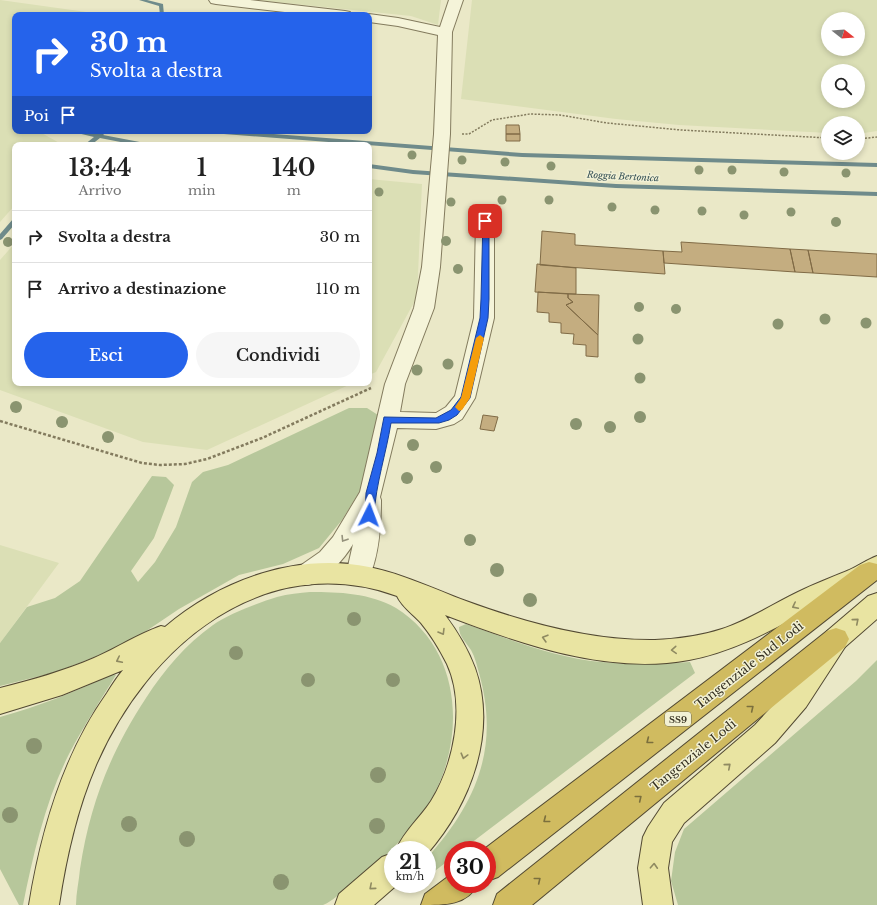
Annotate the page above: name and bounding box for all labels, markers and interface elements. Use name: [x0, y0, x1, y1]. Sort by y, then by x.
north arrow: [821, 12, 865, 56]
map controls: [821, 12, 865, 160]
text: 30 m: [90, 25, 167, 60]
icon: right: [24, 28, 76, 80]
text: Svolta a destra: [90, 60, 222, 82]
button: search: [821, 64, 865, 108]
icon: arrive: [57, 104, 79, 126]
text: Poi: [24, 106, 49, 125]
button: layers: [821, 116, 865, 160]
text: 13:44: [68, 153, 132, 182]
text: 1: [196, 153, 207, 182]
text: 140: [272, 153, 316, 182]
water label: Roggia Bertonica: [586, 169, 659, 183]
text: Arrivo: [79, 182, 122, 199]
text: min: [188, 182, 215, 199]
text: m: [287, 182, 301, 199]
pin: [468, 204, 502, 238]
icon: arrive: [474, 210, 496, 232]
icon: right: [24, 226, 46, 248]
text: Svolta a destra: [58, 227, 171, 246]
text: 30 m: [320, 227, 360, 246]
icon: arrive: [24, 278, 46, 300]
text: Arrivo a destinazione: [58, 279, 226, 298]
text: 110 m: [316, 279, 360, 298]
button: Esci: [24, 332, 188, 378]
button: Condividi: [196, 332, 360, 378]
position arrow: [348, 494, 390, 536]
one-way arrow: [342, 535, 349, 542]
one-way arrow: [791, 601, 799, 608]
street label: Tangenziale Sud Lodi: [692, 618, 806, 712]
one-way arrow: [852, 619, 859, 626]
one-way arrow: [438, 628, 445, 635]
one-way arrow: [542, 634, 549, 643]
one-way arrow: [671, 645, 677, 654]
one-way arrow: [116, 655, 123, 662]
one-way arrow: [746, 705, 754, 712]
road number: SS9: [665, 712, 691, 726]
street label: Tangenziale Lodi: [647, 716, 739, 794]
one-way arrow: [646, 736, 653, 743]
one-way arrow: [460, 752, 469, 759]
one-way arrow: [724, 764, 731, 771]
one-way arrow: [635, 796, 642, 803]
one-way arrow: [543, 816, 550, 823]
speed limit sign: 30: [444, 841, 496, 893]
text: 21: [399, 850, 421, 874]
one-way arrow: [650, 863, 659, 870]
text: km/h: [396, 870, 424, 883]
one-way arrow: [534, 878, 541, 885]
one-way arrow: [369, 882, 376, 889]

